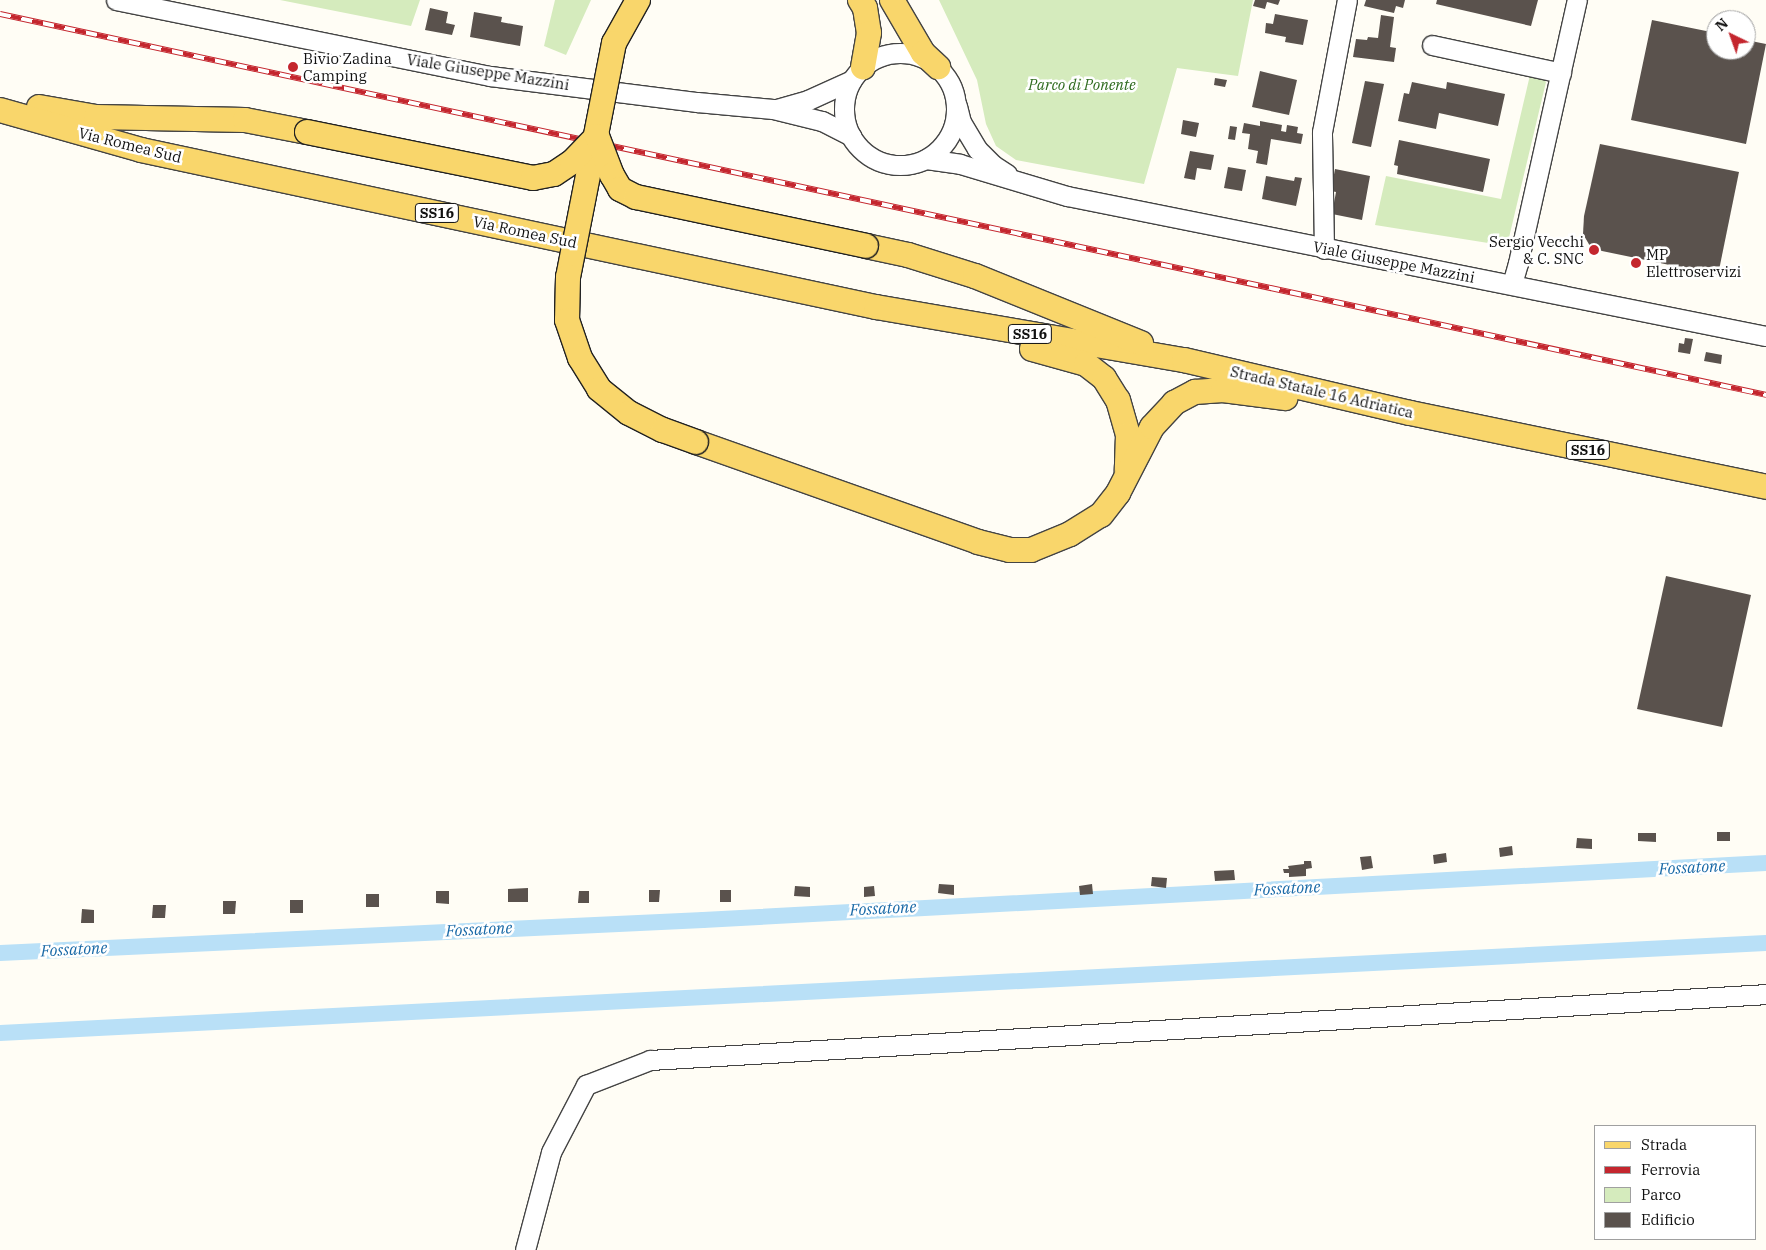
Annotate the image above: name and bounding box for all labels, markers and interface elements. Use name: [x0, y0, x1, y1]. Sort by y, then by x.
north arrow: [1706, 10, 1756, 60]
text: N: [1711, 14, 1732, 35]
place label: Bivio Zadina Camping: [303, 49, 392, 84]
street label: Viale Giuseppe Mazzini: [405, 50, 571, 94]
marker: Bivio Zadina Camping: [287, 61, 299, 73]
park label: Parco di Ponente: [1028, 76, 1136, 94]
street label: Via Romea Sud: [77, 123, 183, 167]
road number: SS16: [414, 202, 460, 224]
street label: Via Romea Sud: [471, 212, 579, 252]
place label: Sergio Vecchi & C. SNC: [1489, 232, 1584, 267]
street label: Viale Giuseppe Mazzini: [1312, 237, 1476, 287]
marker: Sergio Vecchi & C. SNC: [1588, 244, 1600, 256]
place label: MP Elettroservizi: [1646, 245, 1741, 280]
marker: MP Elettroservizi: [1630, 257, 1642, 269]
road number: SS16: [1008, 322, 1052, 346]
street label: Strada Statale 16 Adriatica: [1229, 362, 1415, 422]
road number: SS16: [1566, 438, 1610, 462]
water label: Fossatone: [1658, 856, 1726, 878]
water label: Fossatone: [1253, 877, 1321, 899]
water label: Fossatone: [849, 897, 917, 919]
water label: Fossatone: [445, 918, 513, 940]
water label: Fossatone: [40, 938, 108, 960]
legend: [1594, 1125, 1756, 1240]
text: Strada: [1641, 1135, 1687, 1154]
text: Ferrovia: [1641, 1160, 1700, 1179]
text: Parco: [1641, 1185, 1681, 1204]
text: Edificio: [1641, 1210, 1695, 1229]

